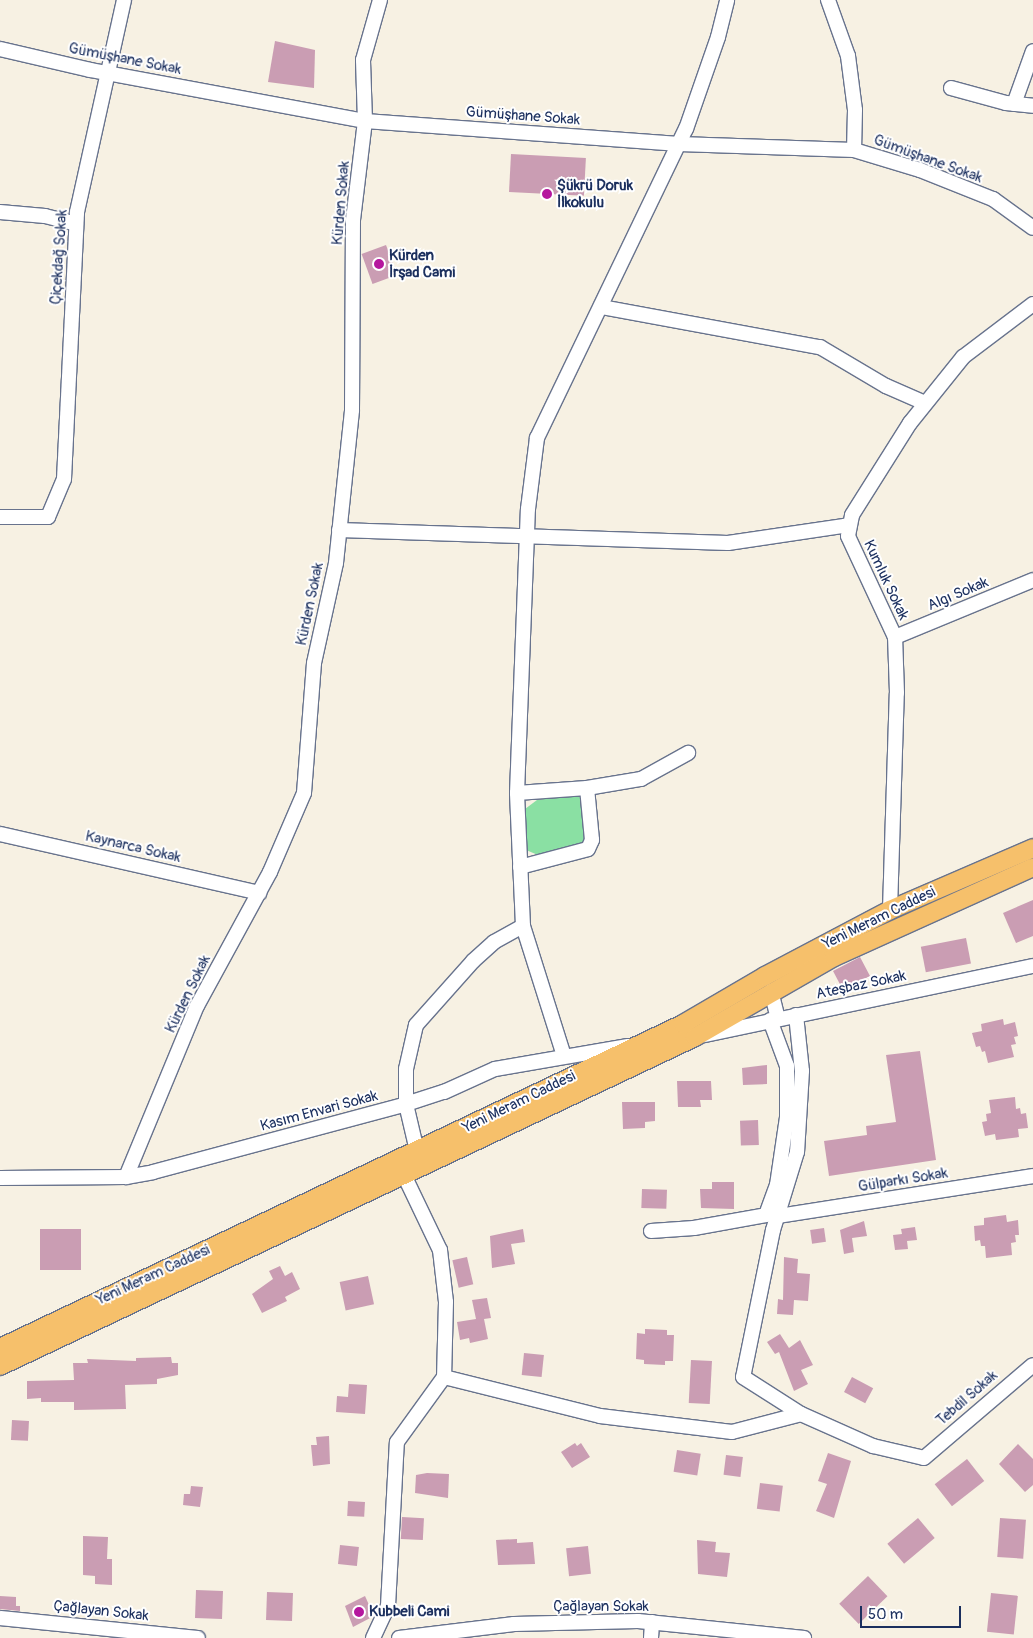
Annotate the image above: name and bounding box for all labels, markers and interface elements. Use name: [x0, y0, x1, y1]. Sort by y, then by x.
street label: Gümüşhane Sokak: [67, 39, 183, 79]
street label: Gümüşhane Sokak: [465, 103, 581, 129]
street label: Gümüşhane Sokak: [871, 131, 985, 187]
street label: Kürden Sokak: [328, 160, 354, 246]
place label: Şükrü Doruk İlkokulu: [557, 176, 633, 211]
marker: Şükrü Doruk İlkokulu: [541, 188, 553, 200]
street label: Çiçekdağ Sokak: [47, 209, 71, 305]
place label: Kürden İrşad Cami: [389, 246, 455, 281]
marker: Kürden İrşad Cami: [373, 258, 385, 270]
street label: Kumluk Sokak: [860, 537, 912, 623]
street label: Kürden Sokak: [292, 561, 328, 647]
street label: Algı Sokak: [925, 573, 991, 615]
street label: Kaynarca Sokak: [84, 827, 182, 867]
street label: Yeni Meram Caddesi: [820, 883, 938, 953]
street label: Kürden Sokak: [161, 952, 215, 1036]
street label: Ateşbaz Sokak: [814, 967, 908, 1003]
street label: Yeni Meram Caddesi: [460, 1067, 578, 1137]
street label: Kasım Envari Sokak: [258, 1087, 380, 1135]
street label: Gülparkı Sokak: [857, 1164, 949, 1196]
street label: Yeni Meram Caddesi: [93, 1241, 213, 1309]
street label: Tebdil Sokak: [933, 1367, 1001, 1429]
scale bar: [863, 1596, 964, 1628]
street label: Çağlayan Sokak: [52, 1597, 150, 1625]
street label: Çağlayan Sokak: [553, 1598, 649, 1616]
place label: Kubbeli Cami: [369, 1603, 449, 1621]
text: 50 m: [868, 1605, 903, 1624]
marker: Kubbeli Cami: [353, 1606, 365, 1618]

